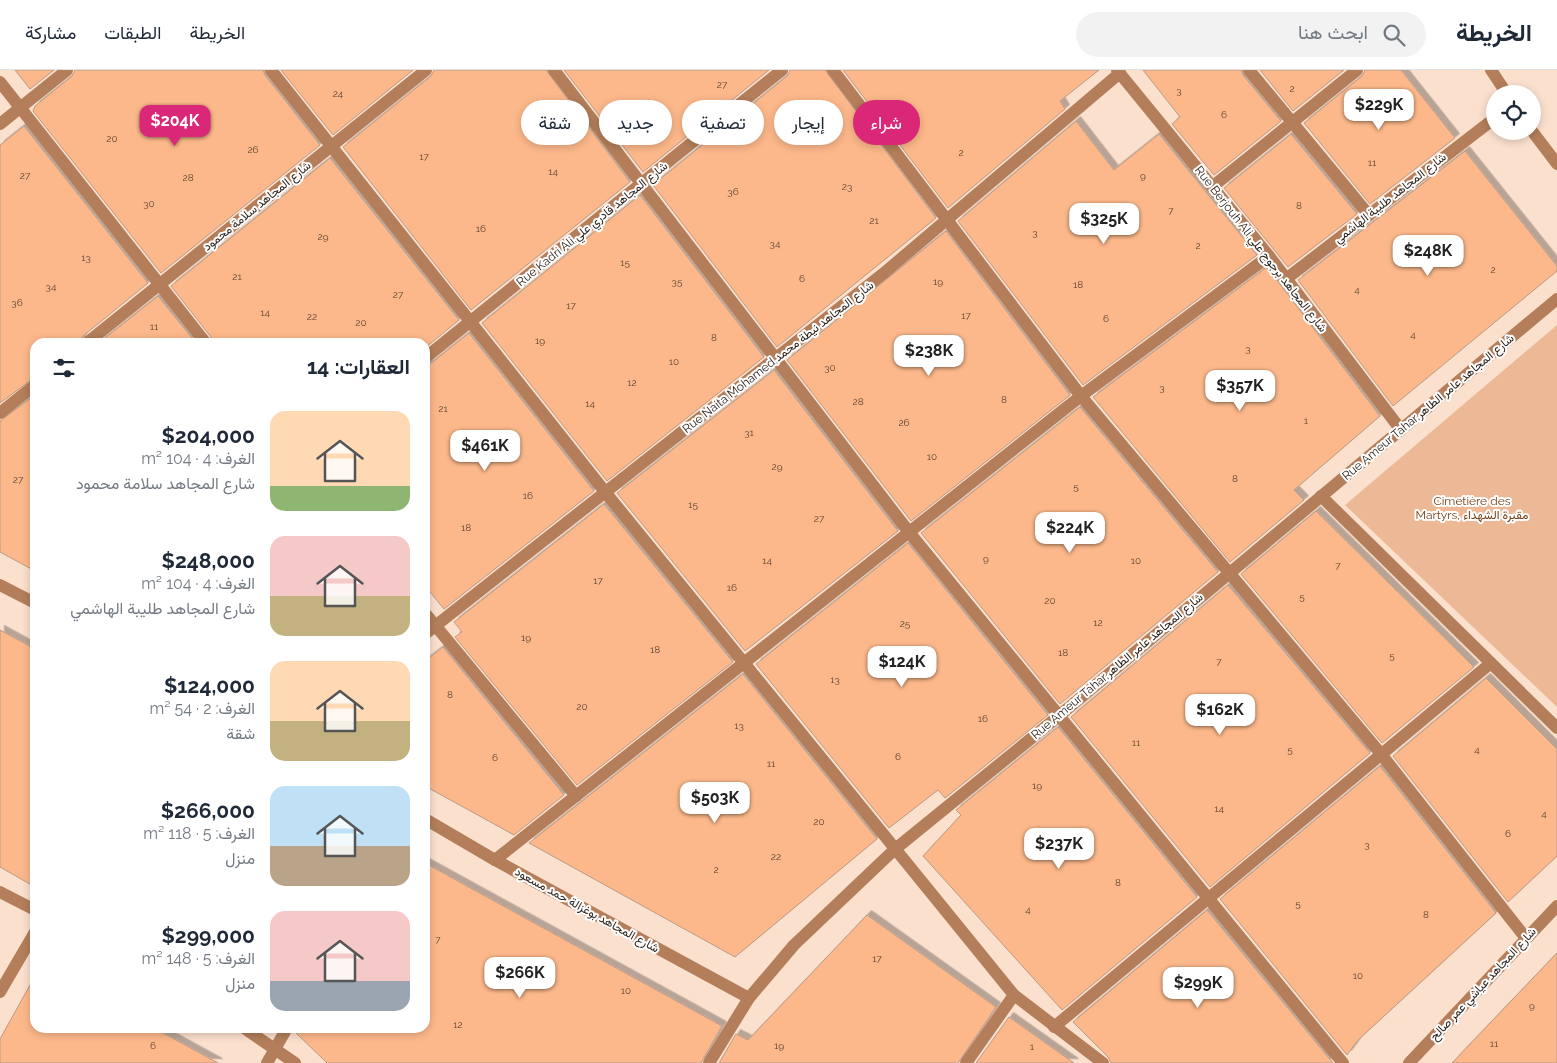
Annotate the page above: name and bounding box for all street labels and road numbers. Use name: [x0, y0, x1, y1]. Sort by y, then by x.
street label: شارع المجاهد طليبة الهاشمي: [1331, 150, 1451, 249]
street label: شارع المجاهد سلامة محمود: [200, 158, 315, 255]
street label: Rue Kadri Ali,شارع المجاهد قادري علي: [514, 159, 672, 292]
street label: Rue Berjouh Ali,شارع المجاهد برجوح علي: [1190, 163, 1330, 337]
street label: Rue Naita Mohamed,شارع المجاهد نيطة محمد: [680, 278, 878, 438]
street label: Rue Ameur Tahar,شارع المجاهد عامر الطاهر: [1339, 331, 1518, 485]
street label: Rue Ameur Tahar,شارع المجاهد عامر الطاهر: [1028, 590, 1207, 744]
street label: شارع المجاهد بوغزالة حمد مسعود: [511, 864, 662, 957]
street label: شارع المجاهد عياشي عمر صالح: [1427, 925, 1541, 1045]

